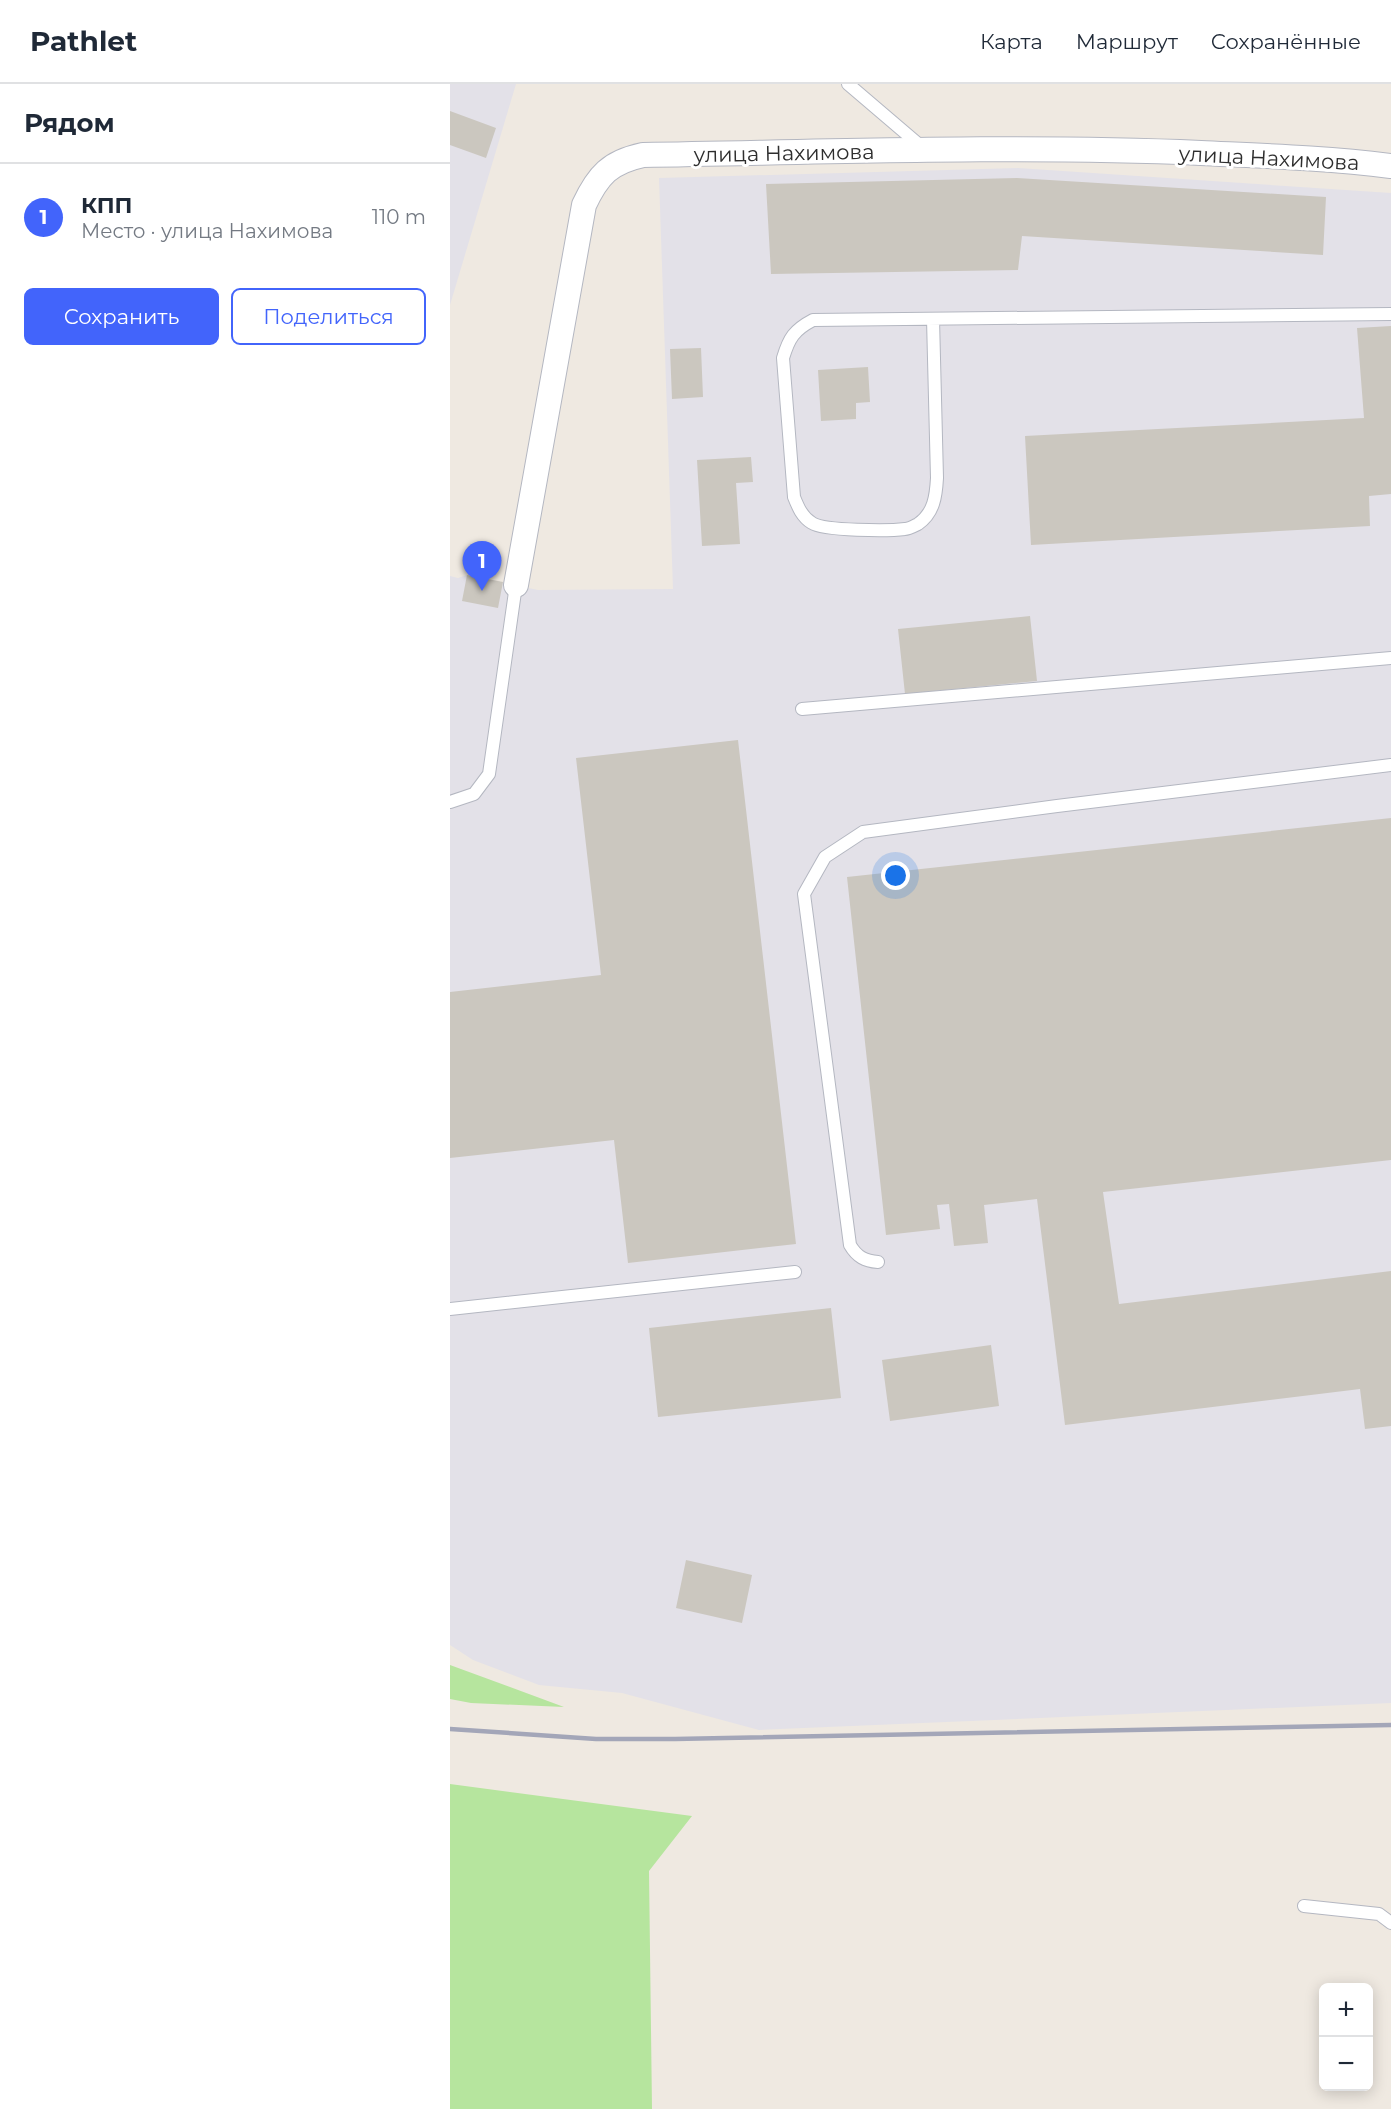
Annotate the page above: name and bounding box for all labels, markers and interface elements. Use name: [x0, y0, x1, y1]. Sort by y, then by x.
text: Pathlet: [30, 24, 137, 58]
text: Карта: [980, 29, 1043, 54]
text: Маршрут: [1076, 29, 1178, 54]
text: Сохранённые: [1211, 29, 1361, 54]
text: Рядом: [24, 107, 115, 139]
street label: улица Нахимова: [692, 139, 875, 167]
street label: улица Нахимова: [1177, 141, 1360, 175]
text: КПП: [81, 192, 132, 219]
text: 1: [40, 205, 47, 229]
text: 110 m: [372, 205, 426, 229]
text: Место · улица Нахимова: [81, 219, 333, 243]
button: Сохранить: [24, 288, 219, 345]
button: Поделиться: [231, 288, 426, 345]
pin: 1: [462, 542, 501, 591]
your location: [881, 861, 910, 890]
map controls: [1319, 1983, 1373, 2091]
button: +: [1319, 1983, 1373, 2037]
button: −: [1319, 2037, 1373, 2091]

